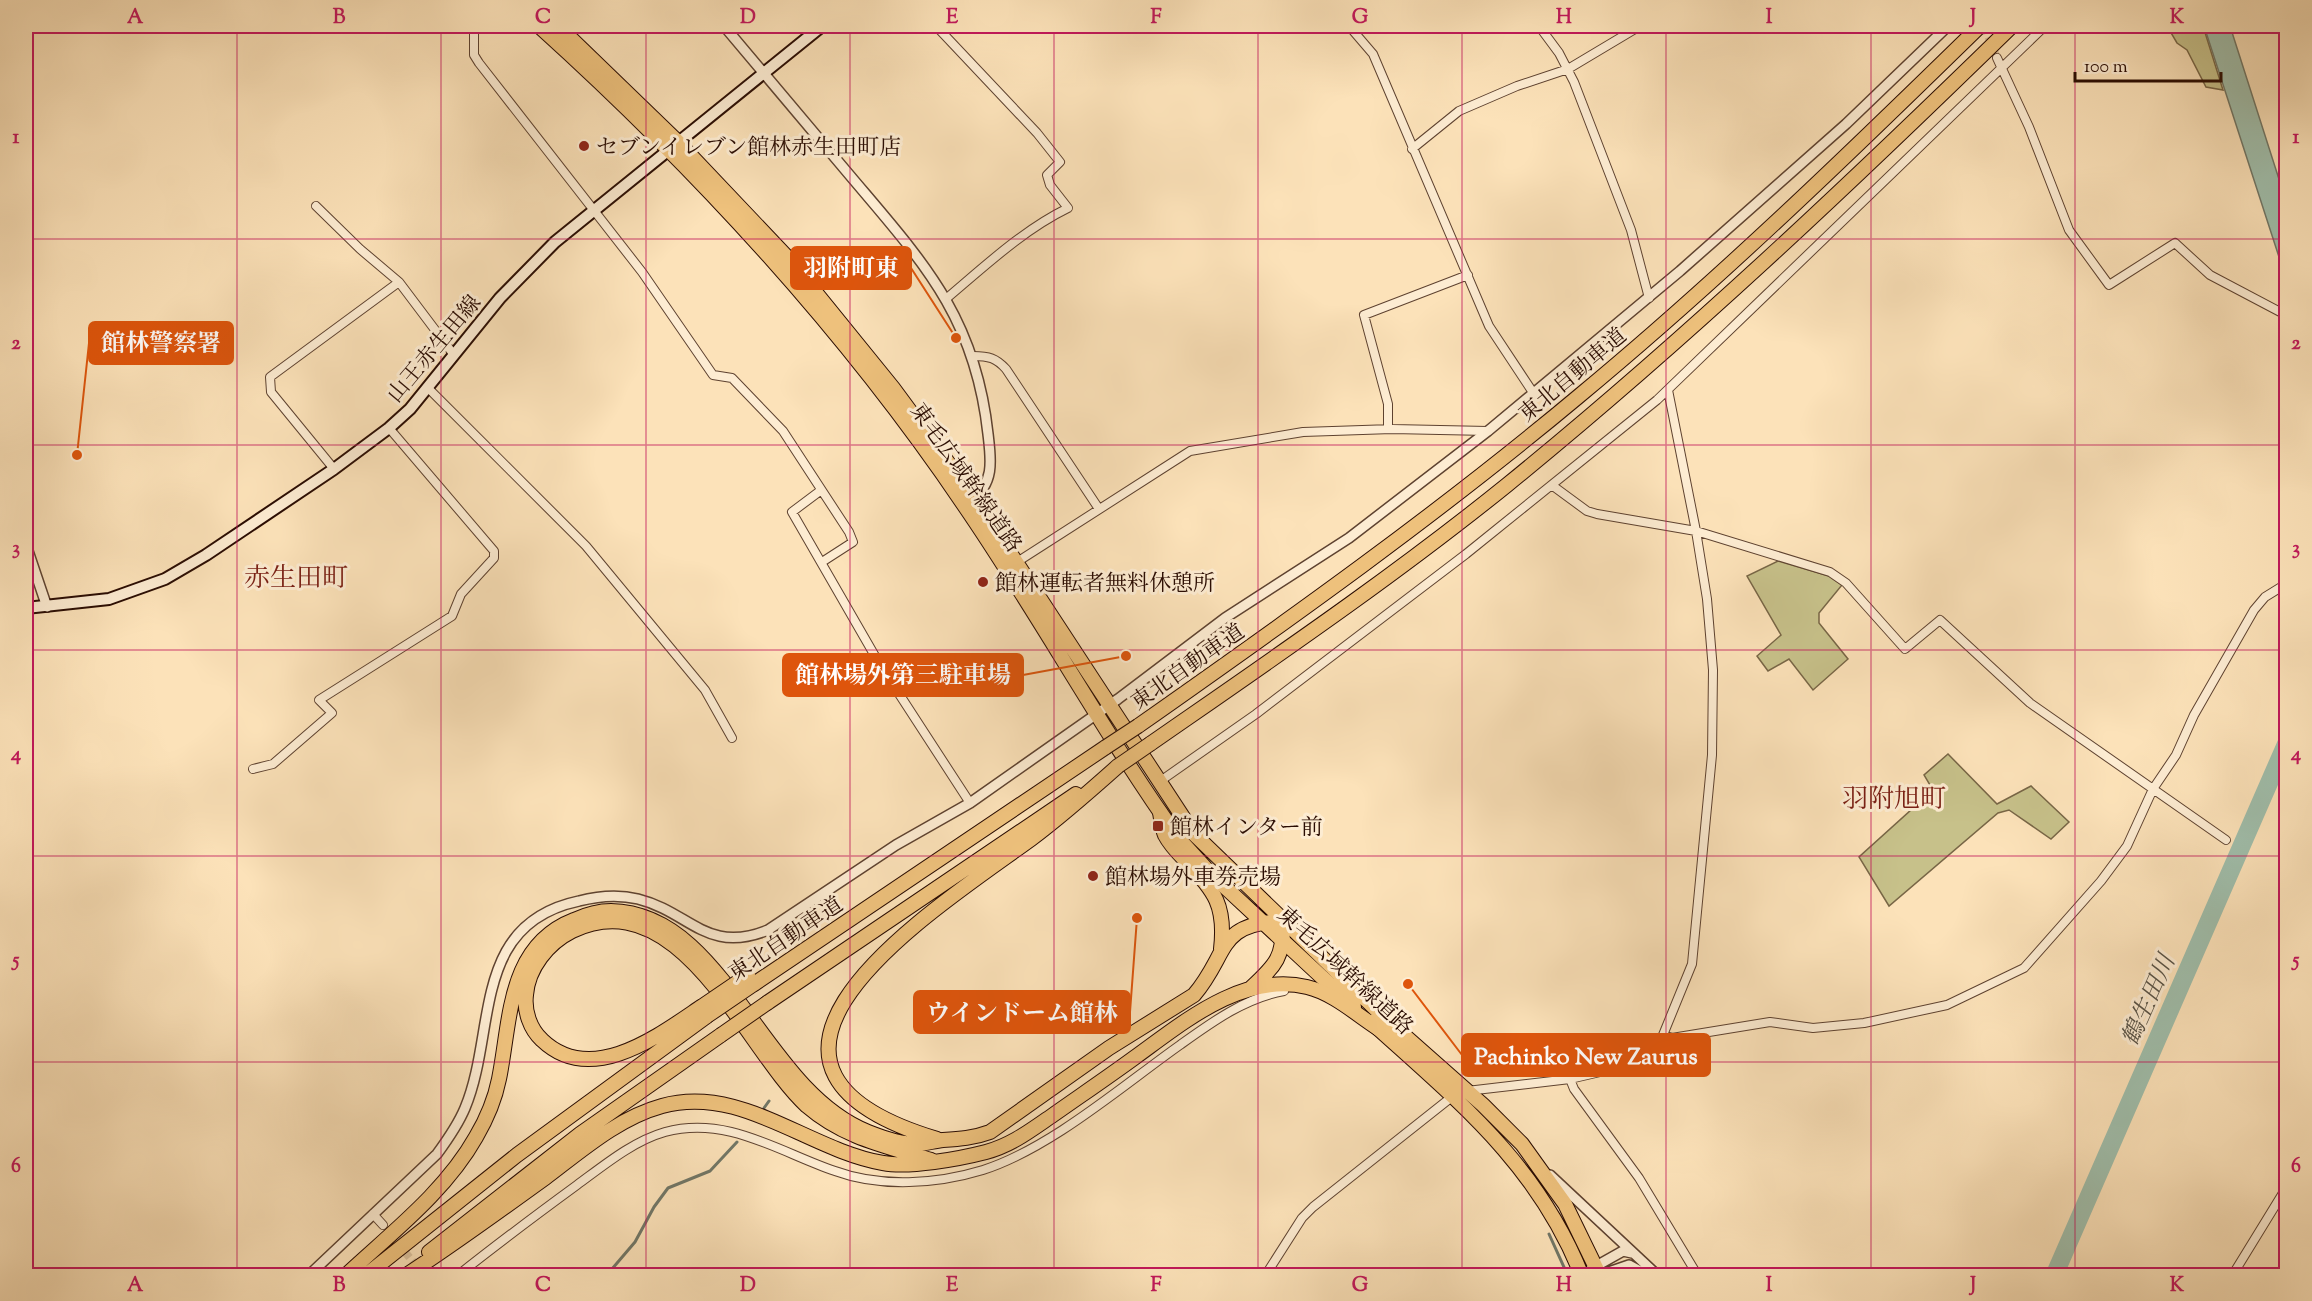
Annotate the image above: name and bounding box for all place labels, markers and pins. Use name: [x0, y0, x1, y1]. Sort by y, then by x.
place label: セブンイレブン館林赤生田町店: [596, 133, 901, 165]
marker: セブンイレブン館林赤生田町店: [577, 139, 591, 153]
callout: 羽附町東: [791, 247, 911, 289]
callout: 館林警察署: [89, 322, 233, 364]
place label: 館林運転者無料休憩所: [995, 569, 1215, 601]
marker: 館林運転者無料休憩所: [976, 575, 990, 589]
callout: 館林場外第三駐車場: [783, 654, 1023, 696]
place label: 館林インター前: [1170, 813, 1323, 845]
marker: 館林インター前: [1151, 819, 1165, 833]
place label: 館林場外車券売場: [1105, 863, 1281, 895]
marker: 館林場外車券売場: [1086, 869, 1100, 883]
callout: ウインドーム館林: [914, 991, 1130, 1033]
callout: Pachinko New Zaurus: [1462, 1034, 1710, 1076]

